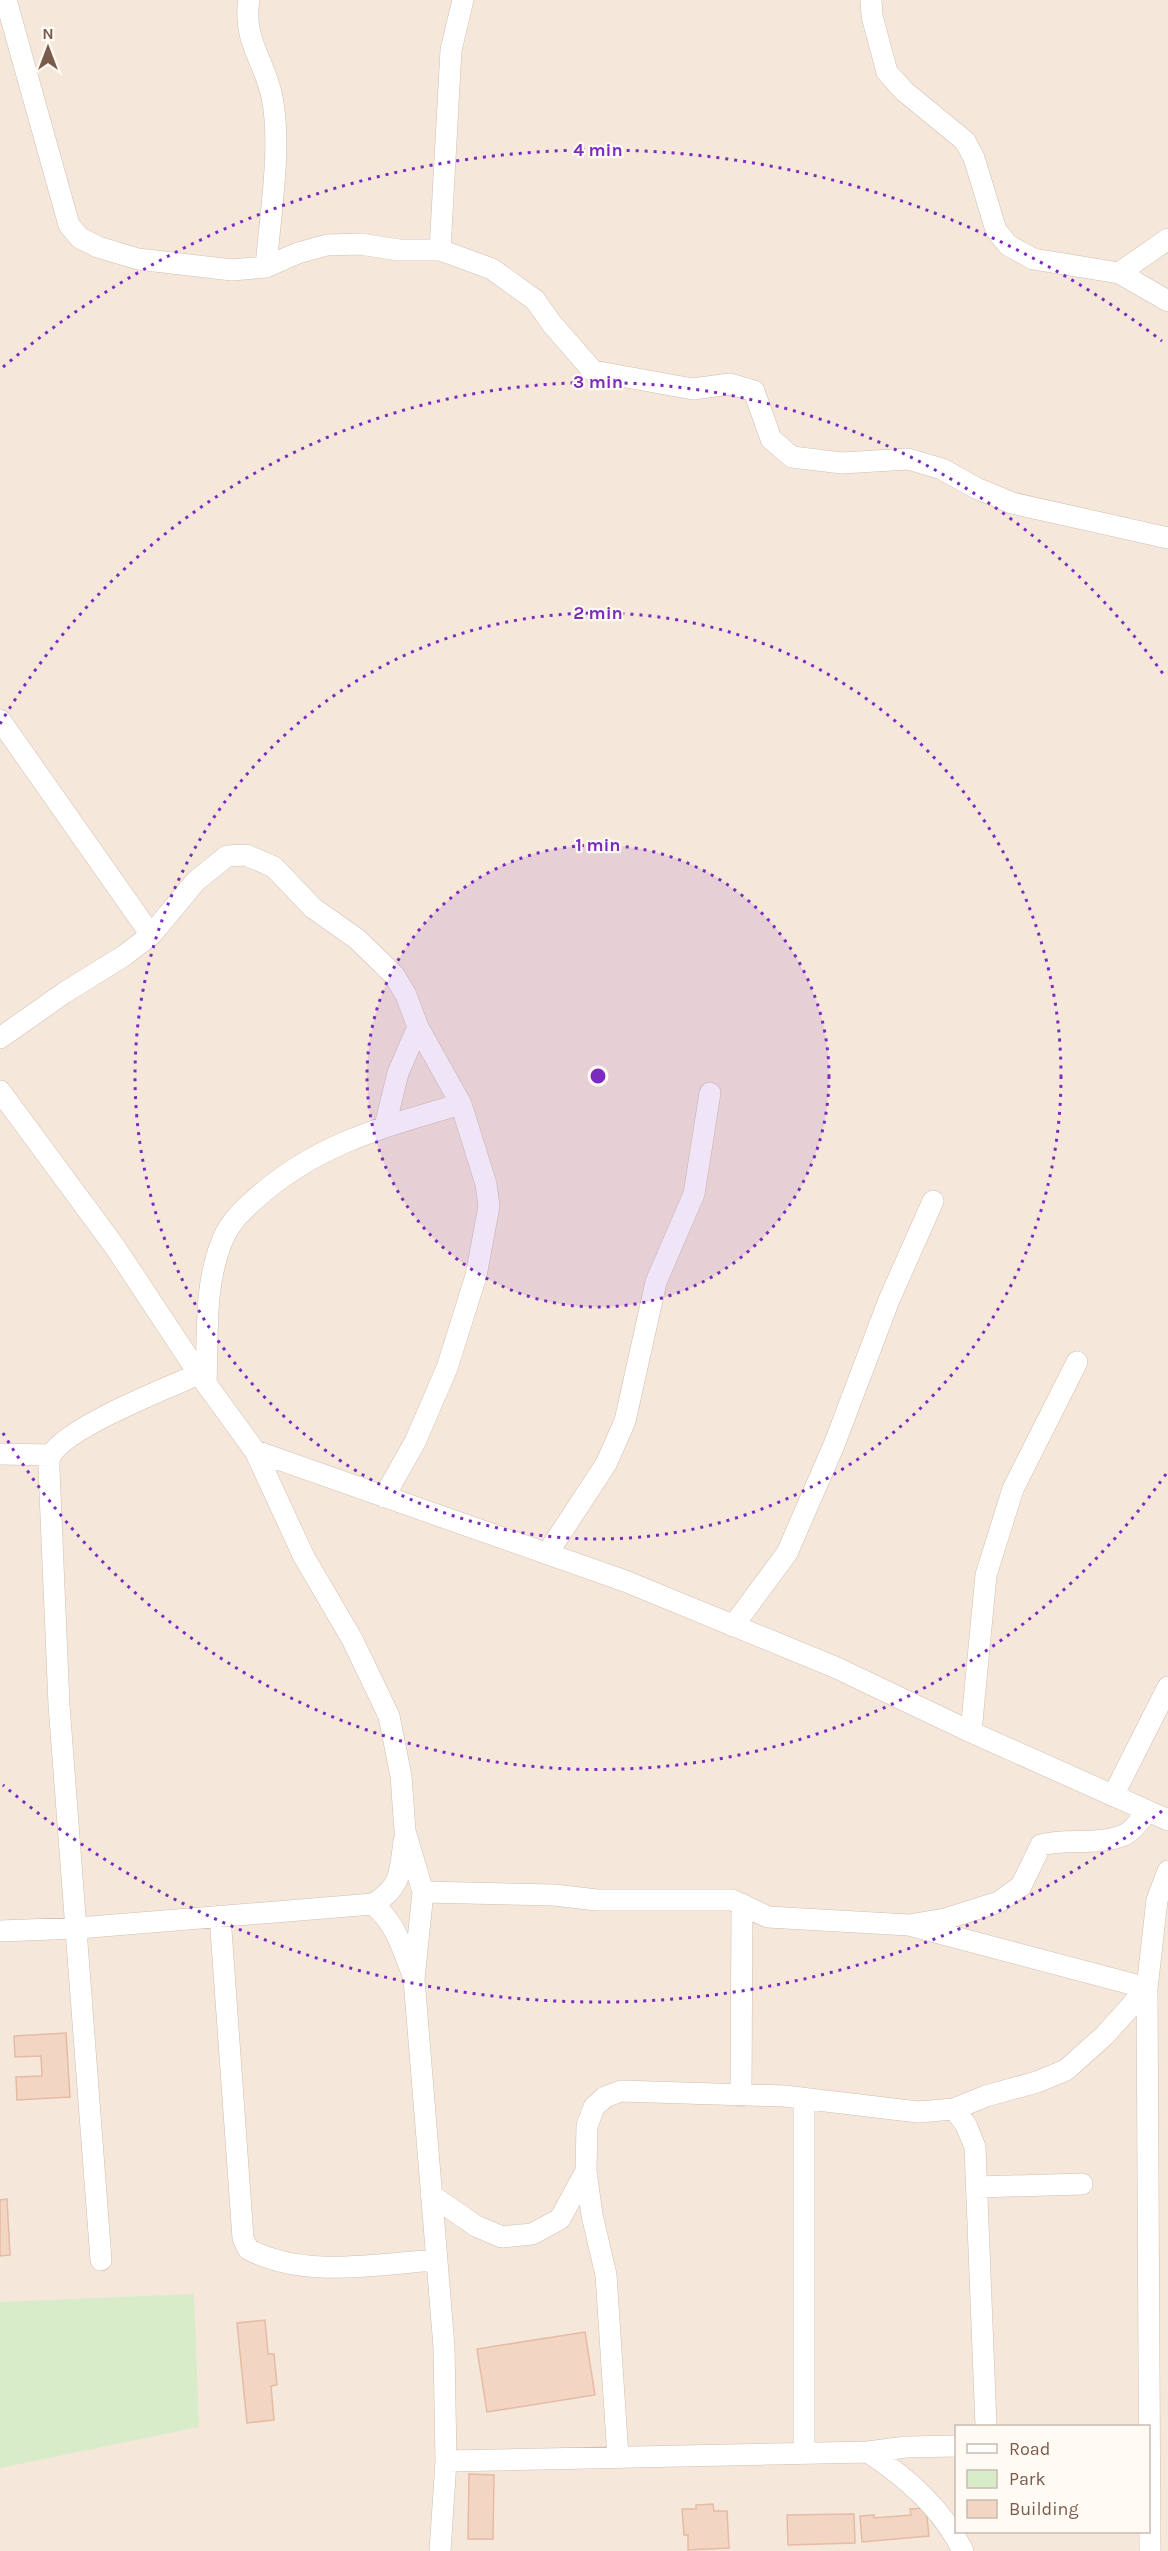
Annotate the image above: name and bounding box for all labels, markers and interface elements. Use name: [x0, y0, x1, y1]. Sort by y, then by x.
north arrow: [18, 18, 78, 78]
text: N: [42, 24, 54, 43]
text: 4 min: [573, 139, 623, 161]
text: 3 min: [573, 371, 623, 393]
text: 2 min: [573, 602, 623, 624]
text: 1 min: [575, 834, 621, 856]
centre of rings: [588, 1066, 608, 1086]
legend: [955, 2425, 1150, 2533]
text: Road: [1009, 2438, 1050, 2460]
text: Park: [1009, 2468, 1046, 2490]
text: Building: [1009, 2498, 1079, 2520]

